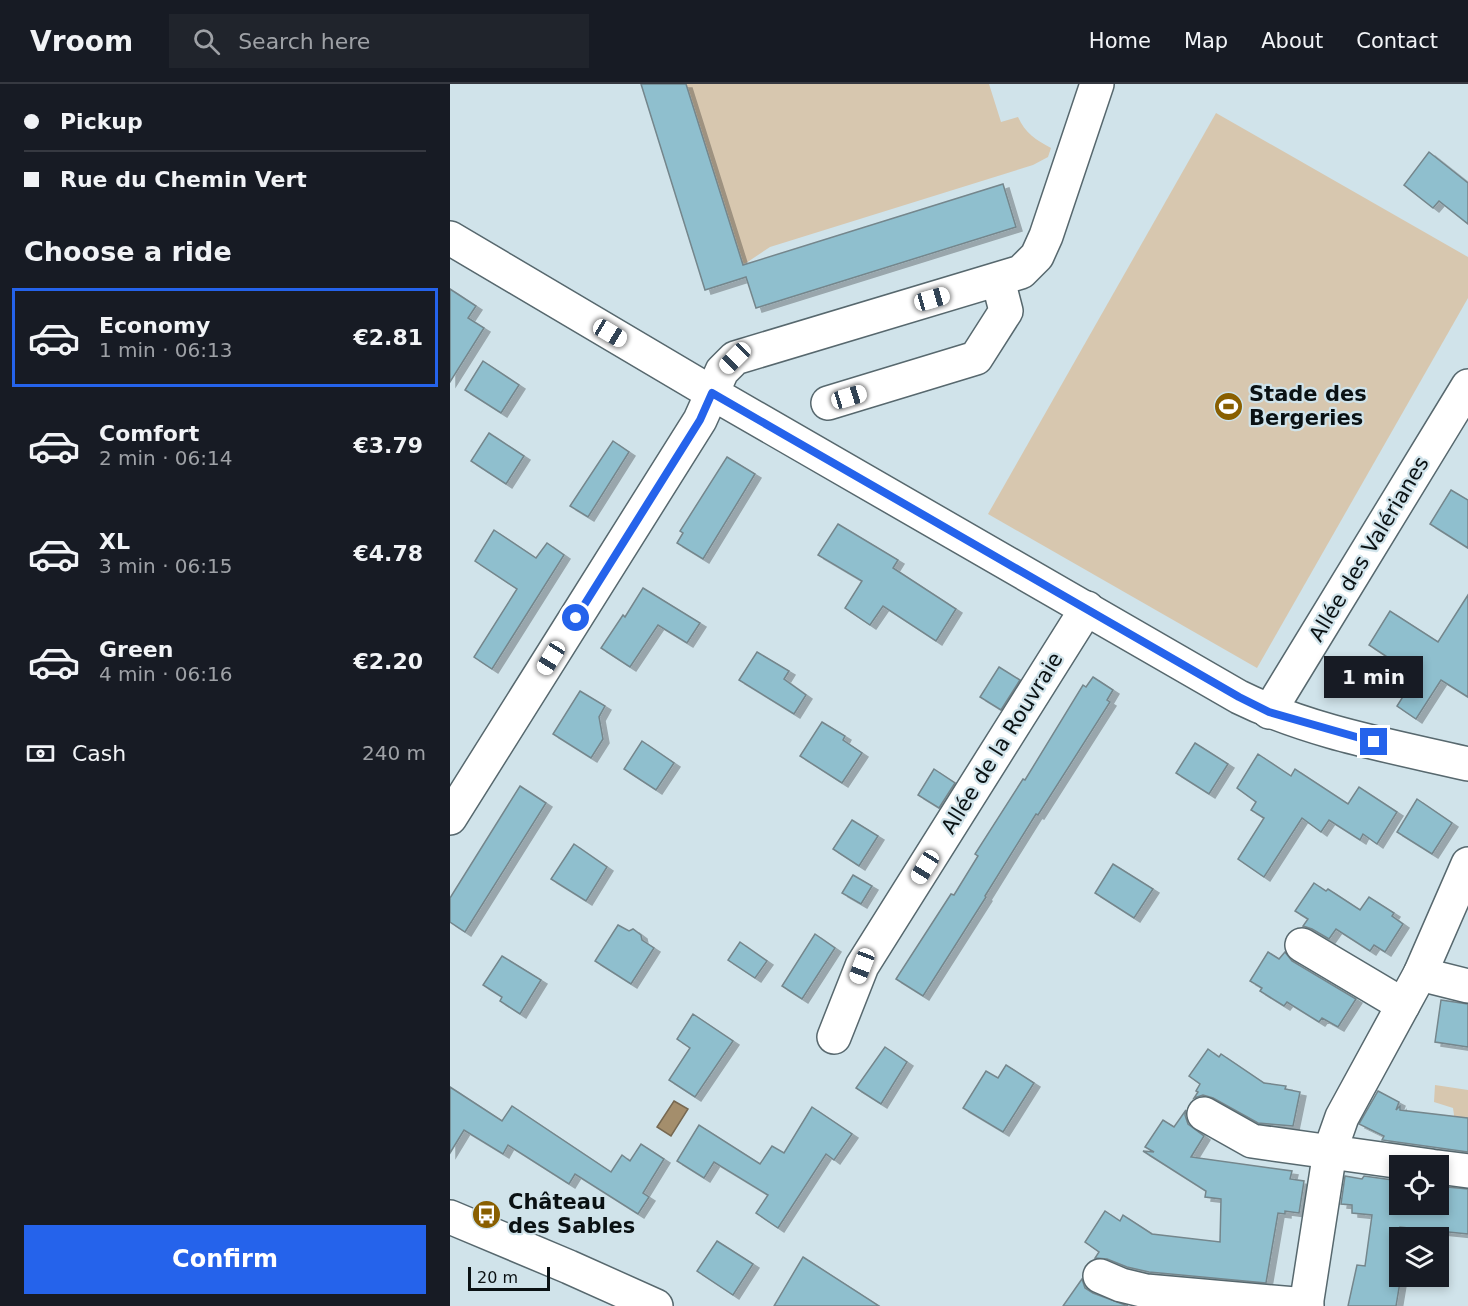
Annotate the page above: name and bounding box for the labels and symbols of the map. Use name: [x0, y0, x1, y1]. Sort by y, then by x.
car: [912, 285, 952, 313]
car: [590, 316, 630, 350]
car: [716, 339, 754, 377]
place label: Stade des Bergeries: [1249, 382, 1367, 430]
car: [829, 383, 869, 411]
sports icon: Stade des Bergeries: [1212, 390, 1244, 422]
street label: Allée des Valérianes: [1304, 452, 1434, 646]
route start: [562, 604, 589, 631]
car: [534, 638, 568, 678]
street label: Allée de la Rouvraie: [936, 648, 1068, 838]
callout: 1 min: [1324, 655, 1424, 697]
route end: [1360, 728, 1387, 755]
car: [908, 847, 942, 887]
car: [847, 946, 877, 986]
place label: Château des Sables: [508, 1190, 635, 1238]
bus stop icon: Château des Sables: [471, 1198, 503, 1230]
scale bar: [468, 1264, 550, 1292]

